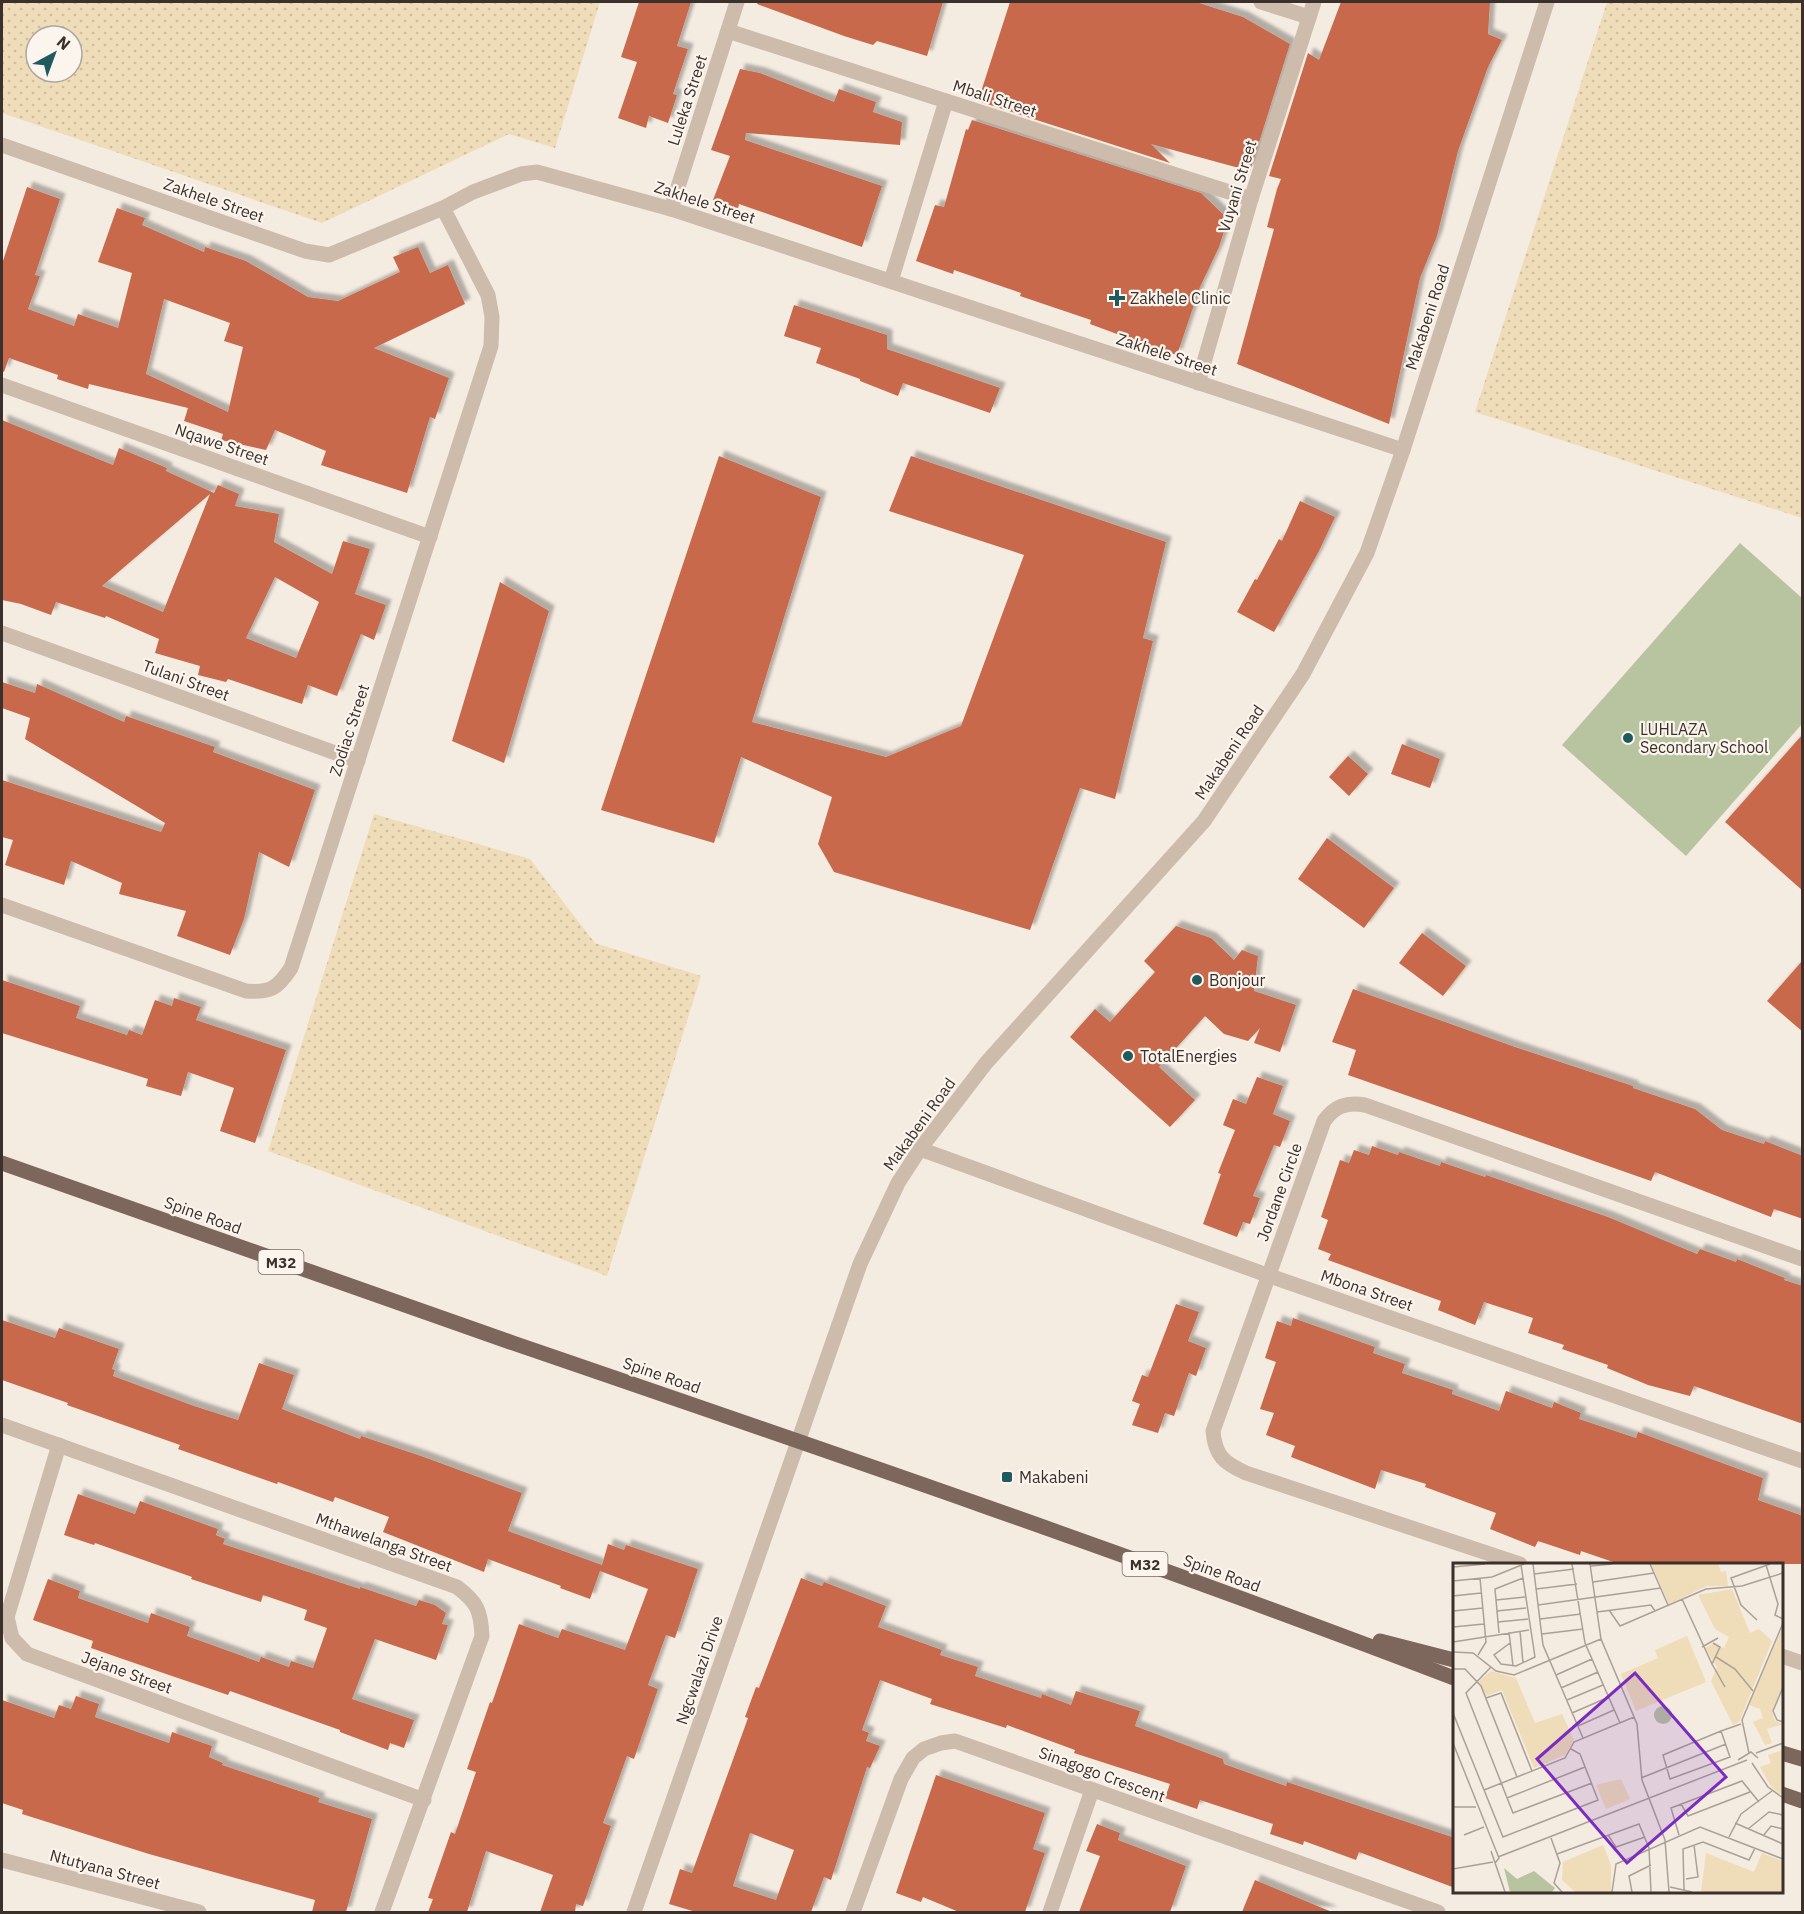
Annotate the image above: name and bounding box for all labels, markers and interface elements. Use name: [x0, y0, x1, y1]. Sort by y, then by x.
north arrow: [24, 24, 84, 84]
text: N: [53, 31, 75, 54]
street label: Luleka Street: [663, 52, 711, 148]
street label: Mbali Street: [951, 75, 1039, 121]
street label: Vuyani Street: [1213, 137, 1261, 235]
street label: Zakhele Street: [161, 173, 267, 227]
street label: Zakhele Street: [652, 176, 758, 228]
street label: Makabeni Road: [1400, 262, 1454, 372]
place label: Zakhele Clinic: [1130, 288, 1230, 308]
marker: Zakhele Clinic: [1108, 289, 1126, 307]
street label: Zakhele Street: [1114, 328, 1220, 380]
street label: Nqawe Street: [173, 419, 271, 469]
street label: Tulani Street: [140, 655, 232, 705]
street label: Zodiac Street: [325, 681, 373, 779]
street label: Makabeni Road: [1190, 701, 1268, 803]
place label: LUHLAZA Secondary School: [1640, 719, 1768, 757]
marker: LUHLAZA Secondary School: [1621, 731, 1635, 745]
place label: Bonjour: [1209, 970, 1266, 990]
marker: Bonjour: [1190, 973, 1204, 987]
place label: TotalEnergies: [1140, 1046, 1237, 1066]
marker: TotalEnergies: [1121, 1049, 1135, 1063]
street label: Makabeni Road: [879, 1074, 959, 1174]
street label: Jordane Circle: [1252, 1140, 1306, 1244]
street label: Spine Road: [162, 1192, 244, 1238]
road number: M32: [258, 1250, 304, 1274]
street label: Mbona Street: [1318, 1265, 1416, 1315]
street label: Spine Road: [620, 1352, 704, 1398]
place label: Makabeni: [1019, 1467, 1089, 1487]
marker: Makabeni: [1000, 1470, 1014, 1484]
street label: Mthawelanga Street: [313, 1508, 455, 1576]
street label: Spine Road: [1181, 1550, 1263, 1596]
road number: M32: [1122, 1552, 1168, 1576]
inset map: [1453, 1563, 1783, 1893]
street label: Ngcwalazi Drive: [671, 1613, 727, 1727]
street label: Jejane Street: [79, 1646, 175, 1698]
street label: Sinagogo Crescent: [1036, 1742, 1168, 1806]
street label: Ntutyana Street: [48, 1845, 162, 1893]

